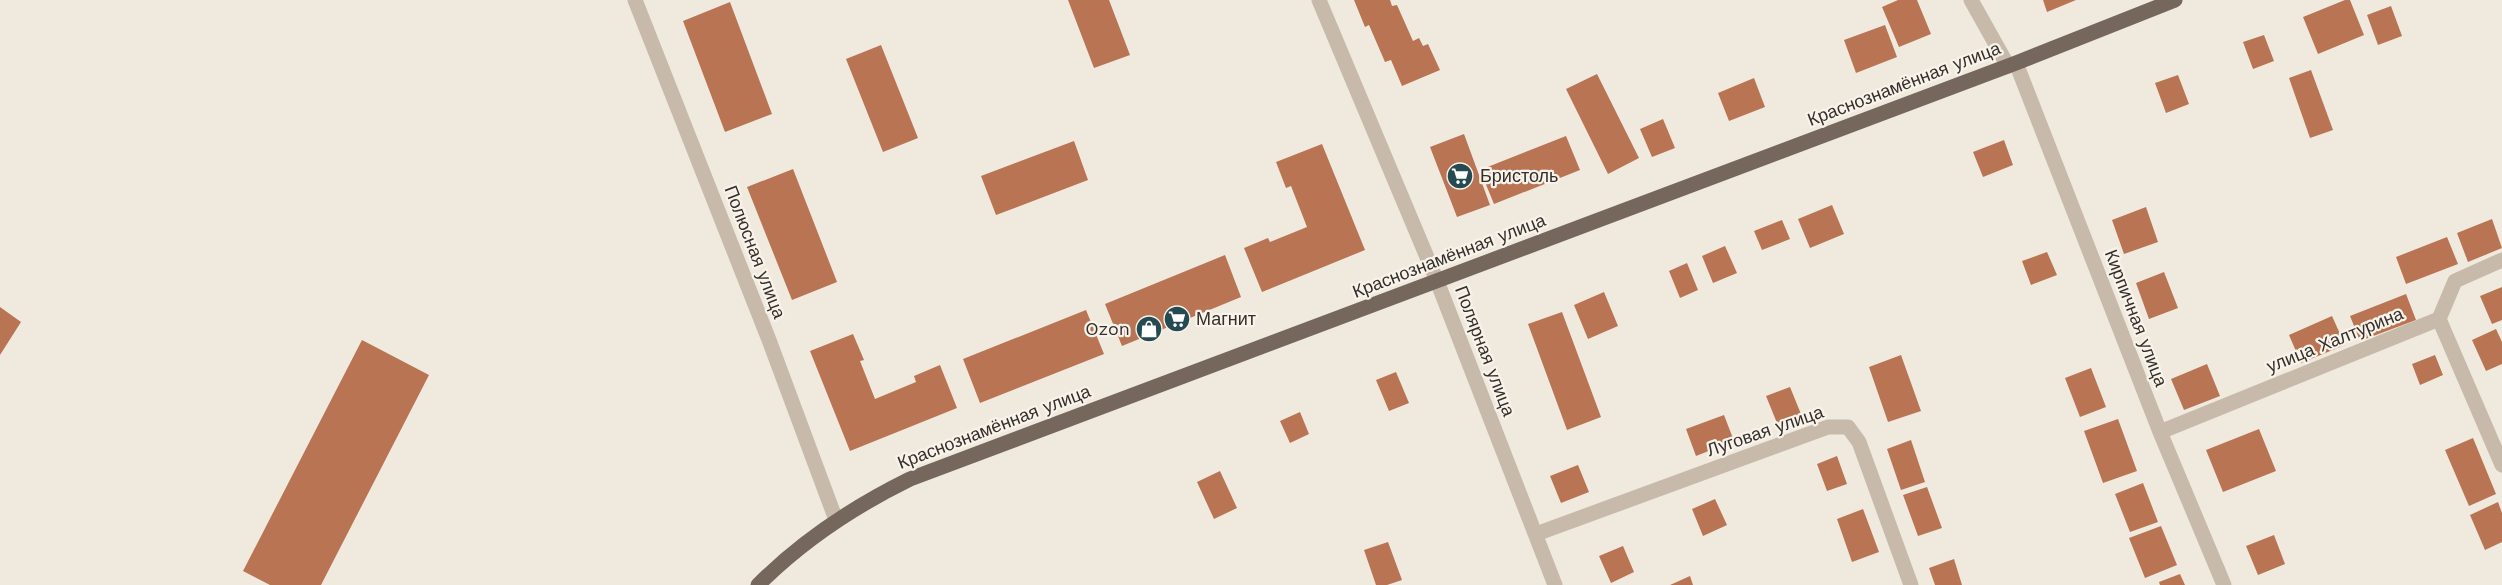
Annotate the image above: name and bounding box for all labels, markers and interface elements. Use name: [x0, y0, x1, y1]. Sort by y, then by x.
street label: Краснознамённая улица: [1804, 37, 2004, 130]
supermarket icon: Бристоль: [1445, 161, 1475, 191]
place label: Бристоль: [1480, 165, 1558, 186]
street label: Полюсная улица: [720, 182, 791, 322]
street label: Краснознамённая улица: [1349, 209, 1549, 302]
street label: Кирпичная улица: [2101, 246, 2173, 390]
street label: Полярная улица: [1451, 283, 1520, 420]
street label: улица Халтурина: [2263, 302, 2407, 377]
supermarket icon: Магнит: [1162, 304, 1192, 334]
place label: Магнит: [1196, 308, 1256, 329]
shop icon: Ozon: [1134, 314, 1164, 344]
place label: Ozon: [1085, 318, 1130, 339]
street label: Краснознамённая улица: [894, 380, 1094, 473]
street label: Луговая улица: [1704, 400, 1827, 460]

